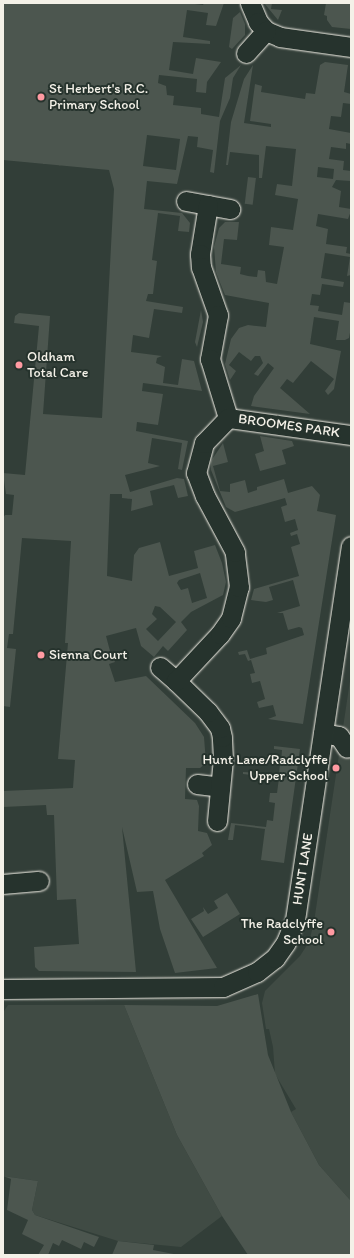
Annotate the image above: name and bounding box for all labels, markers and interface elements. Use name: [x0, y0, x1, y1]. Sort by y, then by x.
place label: St Herbert's R.C. Primary School: [49, 81, 148, 114]
marker: St Herbert's R.C. Primary School: [36, 92, 46, 102]
place label: Oldham Total Care: [27, 349, 88, 382]
marker: Oldham Total Care: [14, 360, 24, 370]
street label: BROOMES PARK: [237, 411, 341, 441]
place label: Sienna Court: [49, 647, 127, 663]
marker: Sienna Court: [36, 650, 46, 660]
place label: Hunt Lane/Radclyffe Upper School: [202, 752, 328, 784]
marker: Hunt Lane/Radclyffe Upper School: [331, 763, 341, 773]
street label: HUNT LANE: [289, 832, 317, 906]
place label: The Radclyffe School: [241, 916, 323, 948]
marker: The Radclyffe School: [326, 927, 336, 937]

